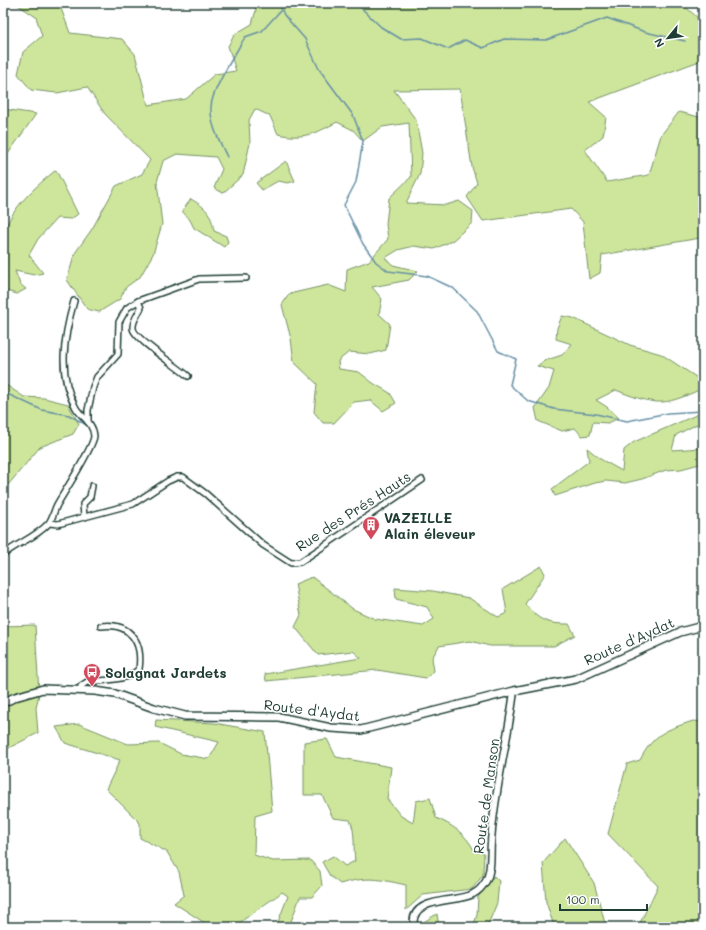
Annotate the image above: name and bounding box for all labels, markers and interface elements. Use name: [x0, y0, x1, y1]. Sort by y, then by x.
north arrow: [648, 18, 688, 58]
text: N: [650, 36, 667, 50]
street label: Rue des Prés Hauts: [292, 467, 414, 555]
place label: VAZEILLE Alain éleveur: [384, 508, 476, 543]
building icon: VAZEILLE Alain éleveur: [361, 515, 381, 540]
street label: Route d'Aydat: [581, 613, 677, 669]
bus stop icon: Solagnat Jardets: [82, 662, 102, 687]
place label: Solagnat Jardets: [105, 663, 226, 682]
street label: Route d'Aydat: [263, 695, 361, 725]
street label: Route de Manson: [468, 737, 504, 855]
scale bar: [560, 886, 647, 912]
text: 100 m: [566, 891, 600, 907]

